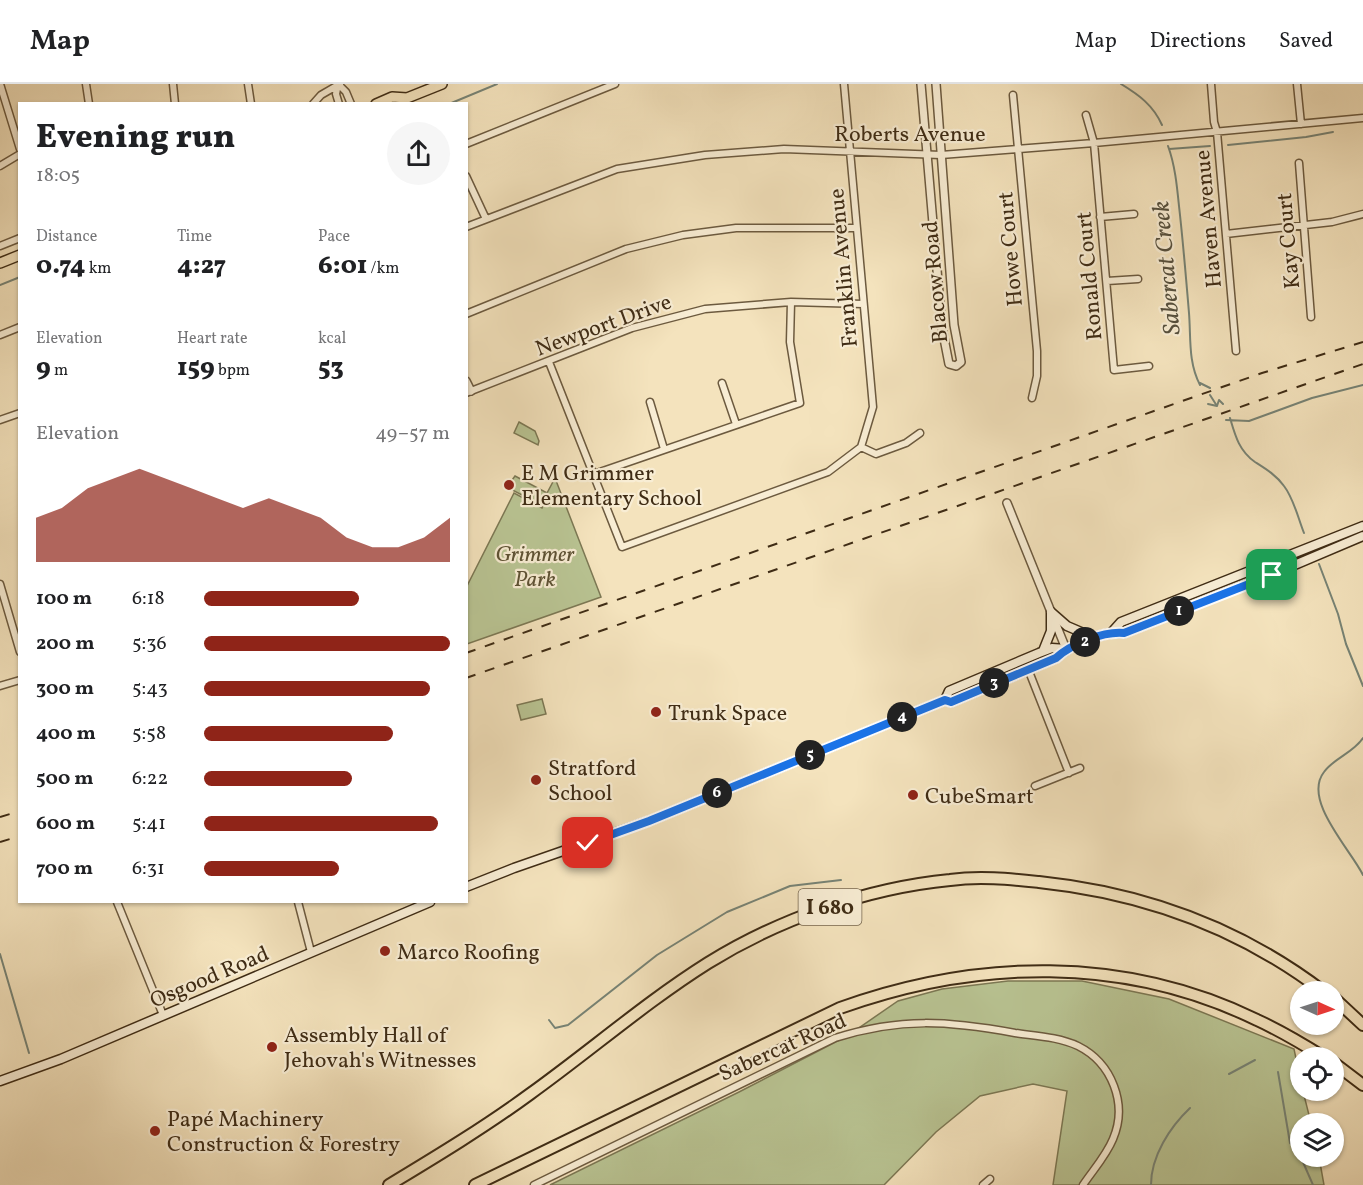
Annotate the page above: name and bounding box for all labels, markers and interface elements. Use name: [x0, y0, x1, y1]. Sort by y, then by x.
text: Map: [30, 22, 90, 61]
text: Map: [1075, 27, 1117, 56]
text: Directions: [1150, 27, 1246, 56]
text: Saved: [1279, 27, 1333, 56]
text: Evening run: [36, 116, 235, 162]
street label: Roberts Avenue: [834, 120, 986, 151]
button: share: [387, 122, 450, 185]
street label: Haven Avenue: [1188, 149, 1231, 289]
text: 18:05: [36, 162, 80, 190]
street label: Franklin Avenue: [822, 187, 867, 349]
street label: Howe Court: [991, 190, 1032, 307]
street label: Kay Court: [1270, 191, 1309, 290]
water label: Sabercat Creek: [1145, 199, 1191, 336]
street label: Ronald Court: [1069, 210, 1112, 341]
street label: Blacow Road: [916, 219, 957, 344]
text: Distance: [36, 226, 97, 248]
text: Time: [177, 226, 212, 248]
text: Pace: [318, 226, 350, 248]
text: 0.74: [36, 248, 85, 284]
text: 4:27: [177, 248, 226, 284]
text: 6:01: [318, 248, 367, 284]
text: km: [85, 258, 112, 280]
text: /km: [367, 258, 399, 280]
street label: Newport Drive: [531, 287, 676, 365]
text: Elevation: [36, 328, 103, 350]
text: Heart rate: [177, 328, 248, 350]
text: kcal: [318, 328, 346, 350]
text: 9: [36, 350, 51, 386]
text: 159: [177, 350, 215, 386]
text: 53: [318, 350, 344, 386]
text: m: [51, 360, 68, 382]
text: bpm: [215, 360, 250, 382]
text: Elevation: [36, 420, 119, 448]
text: 49–57 m: [375, 420, 450, 448]
place label: E M Grimmer Elementary School: [521, 459, 702, 515]
marker: E M Grimmer Elementary School: [502, 478, 516, 492]
park label: Grimmer Park: [495, 540, 575, 596]
pin: [1246, 549, 1297, 600]
icon: arrive: [1255, 558, 1288, 591]
text: 100 m: [36, 585, 92, 613]
text: 6:18: [132, 585, 165, 613]
pin: 1: [1164, 596, 1194, 626]
text: 1: [1176, 600, 1182, 622]
pin: 2: [1070, 627, 1100, 657]
text: 200 m: [36, 630, 94, 658]
text: 5:36: [132, 630, 167, 658]
text: 2: [1081, 631, 1089, 653]
pin: 3: [979, 668, 1009, 698]
text: 3: [990, 672, 998, 694]
text: 300 m: [36, 675, 94, 703]
text: 5:43: [132, 675, 168, 703]
place label: Trunk Space: [668, 699, 787, 730]
pin: 4: [887, 702, 917, 732]
marker: Trunk Space: [649, 705, 663, 719]
text: 4: [897, 706, 907, 728]
text: 400 m: [36, 720, 96, 748]
text: 5:58: [132, 720, 166, 748]
pin: 5: [795, 740, 825, 770]
text: 5: [806, 744, 814, 766]
place label: Stratford School: [548, 754, 636, 810]
text: 500 m: [36, 765, 94, 793]
text: 6:22: [132, 765, 168, 793]
marker: Stratford School: [529, 773, 543, 787]
pin: 6: [702, 778, 732, 808]
text: 6: [713, 782, 721, 804]
place label: CubeSmart: [925, 782, 1034, 813]
marker: CubeSmart: [906, 788, 920, 802]
text: 600 m: [36, 810, 95, 838]
text: 5:41: [132, 810, 166, 838]
pin: [562, 817, 613, 868]
icon: check: [571, 826, 604, 859]
text: 700 m: [36, 855, 93, 883]
text: 6:31: [132, 855, 165, 883]
road number: I 680: [798, 889, 862, 925]
place label: Marco Roofing: [397, 938, 540, 969]
street label: Osgood Road: [146, 939, 274, 1017]
marker: Marco Roofing: [378, 944, 392, 958]
north arrow: [1290, 981, 1344, 1035]
map controls: [1290, 981, 1344, 1167]
street label: Sabercat Road: [714, 1006, 852, 1090]
place label: Assembly Hall of Jehovah's Witnesses: [284, 1021, 476, 1077]
marker: Assembly Hall of Jehovah's Witnesses: [265, 1040, 279, 1054]
button: locate: [1290, 1047, 1344, 1101]
place label: Papé Machinery Construction & Forestry: [167, 1105, 400, 1161]
button: layers: [1290, 1113, 1344, 1167]
marker: Papé Machinery Construction & Forestry: [148, 1124, 162, 1138]

